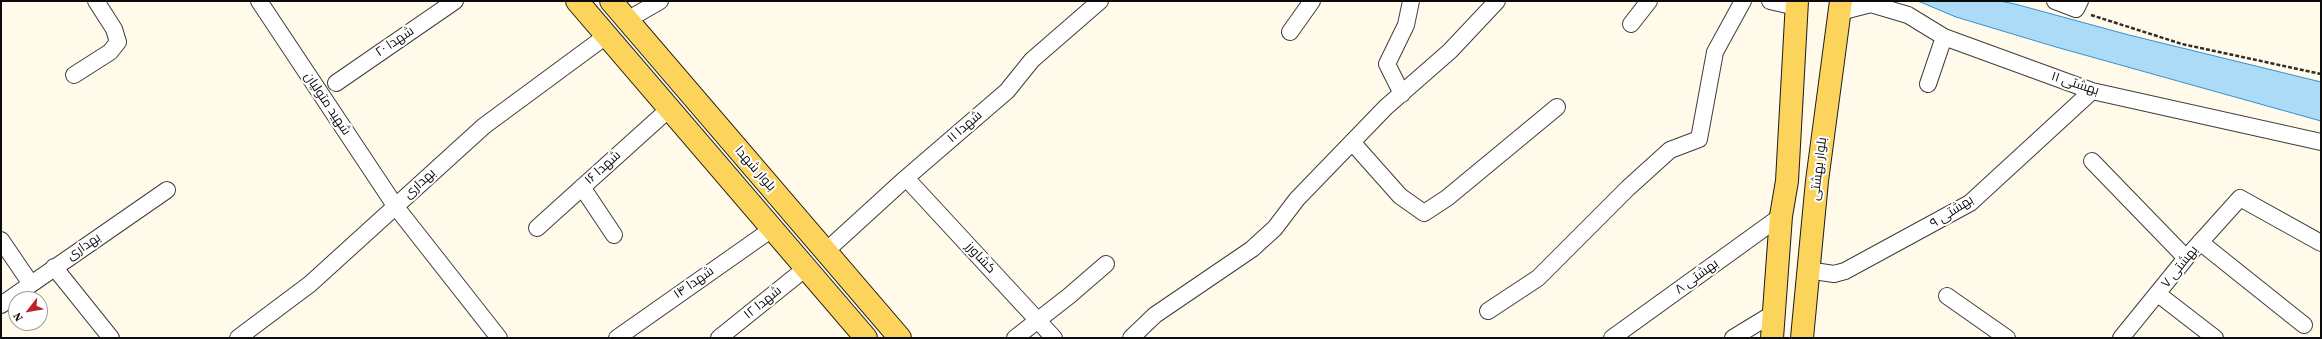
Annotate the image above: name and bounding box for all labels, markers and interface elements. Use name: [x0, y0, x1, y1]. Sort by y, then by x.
street label: شهدا ۲۰: [373, 24, 417, 60]
street label: شهید متولیان: [300, 69, 354, 139]
street label: بهشتی ۱۱: [2049, 69, 2101, 99]
street label: شهدا ۱۱: [944, 108, 986, 146]
street label: بلوار بهشتی: [1807, 137, 1831, 201]
street label: بلوار شهدا: [731, 143, 779, 195]
street label: شهدا ۱۶: [582, 148, 624, 188]
street label: بهداری: [401, 166, 439, 202]
street label: بهشتی ۹: [1927, 192, 1977, 232]
street label: بهداری: [64, 230, 104, 264]
street label: کشاورز: [962, 239, 998, 277]
street label: بهشتی ۷: [2158, 243, 2202, 291]
street label: بهشتی ۸: [1672, 256, 1722, 298]
street label: شهدا ۱۴: [671, 264, 717, 302]
street label: شهدا ۱۲: [741, 283, 785, 323]
north arrow: [8, 291, 48, 331]
text: N: [10, 310, 27, 324]

